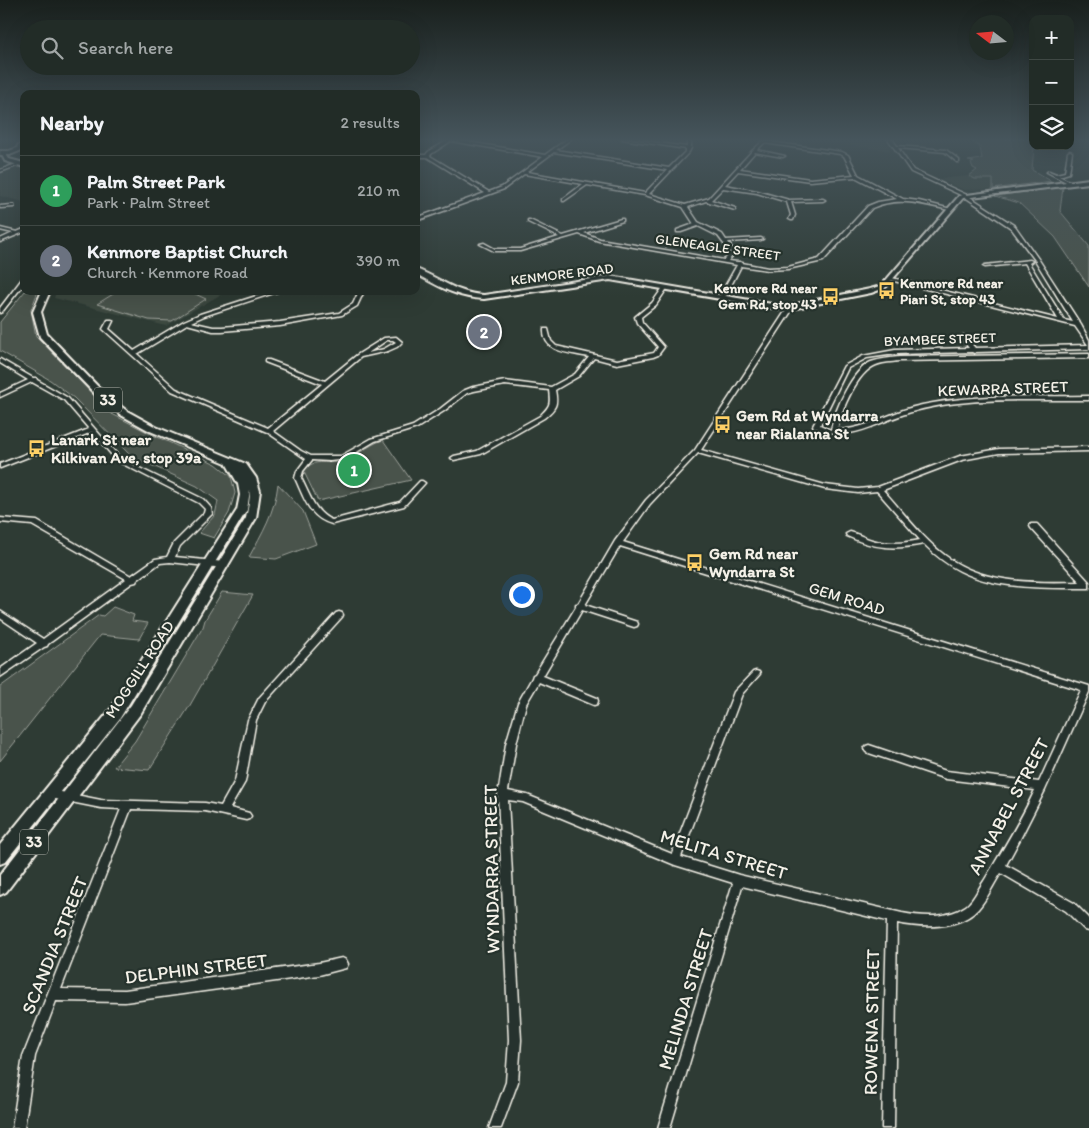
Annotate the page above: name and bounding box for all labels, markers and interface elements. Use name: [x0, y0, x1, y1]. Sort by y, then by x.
north arrow: [969, 15, 1014, 60]
map controls: [1029, 15, 1074, 150]
button: +: [1029, 15, 1074, 60]
search box: [20, 20, 420, 75]
icon: search: [38, 34, 66, 62]
text: Search here: [78, 36, 173, 59]
button: −: [1029, 60, 1074, 105]
button: layers: [1029, 105, 1074, 150]
text: Nearby: [40, 110, 104, 135]
text: 2 results: [340, 113, 400, 132]
text: Palm Street Park: [87, 170, 225, 193]
text: 1: [52, 181, 60, 200]
text: 210 m: [357, 181, 400, 200]
text: Park · Palm Street: [87, 193, 210, 212]
street label: GLENEAGLE STREET: [654, 230, 782, 265]
text: Kenmore Baptist Church: [87, 240, 288, 263]
text: 2: [52, 251, 60, 270]
text: 390 m: [356, 251, 400, 270]
street label: KENMORE ROAD: [510, 260, 614, 289]
text: Church · Kenmore Road: [87, 263, 248, 282]
place label: Kenmore Rd near Piari St, stop 43: [900, 275, 1004, 308]
place label: Kenmore Rd near Gem Rd, stop 43: [714, 280, 817, 313]
bus stop icon: Kenmore Rd near Piari St, stop 43: [876, 281, 896, 301]
bus stop icon: Kenmore Rd near Gem Rd, stop 43: [821, 286, 841, 306]
pin: 2: [468, 313, 500, 351]
street label: BYAMBEE STREET: [884, 329, 997, 350]
street label: KEWARRA STREET: [937, 377, 1069, 400]
road number: 33: [94, 388, 122, 412]
place label: Gem Rd at Wyndarra near Rialanna St: [735, 406, 878, 443]
bus stop icon: Gem Rd at Wyndarra near Rialanna St: [712, 414, 732, 434]
place label: Lanark St near Kilkivan Ave, stop 39a: [51, 430, 202, 468]
bus stop icon: Lanark St near Kilkivan Ave, stop 39a: [27, 438, 47, 458]
pin: 1: [338, 451, 370, 489]
place label: Gem Rd near Wyndarra St: [709, 544, 798, 582]
bus stop icon: Gem Rd near Wyndarra St: [685, 552, 705, 572]
street label: GEM ROAD: [806, 578, 888, 619]
your location: [509, 582, 535, 608]
street label: MOGGILL ROAD: [101, 617, 178, 722]
street label: ANNABEL STREET: [963, 734, 1054, 878]
street label: WYNDARRA STREET: [479, 784, 504, 954]
street label: MELITA STREET: [657, 824, 791, 885]
road number: 33: [20, 830, 48, 854]
street label: SCANDIA STREET: [16, 873, 93, 1017]
street label: MELINDA STREET: [653, 925, 718, 1073]
street label: DELPHIN STREET: [123, 948, 269, 989]
street label: ROWENA STREET: [859, 948, 884, 1095]

